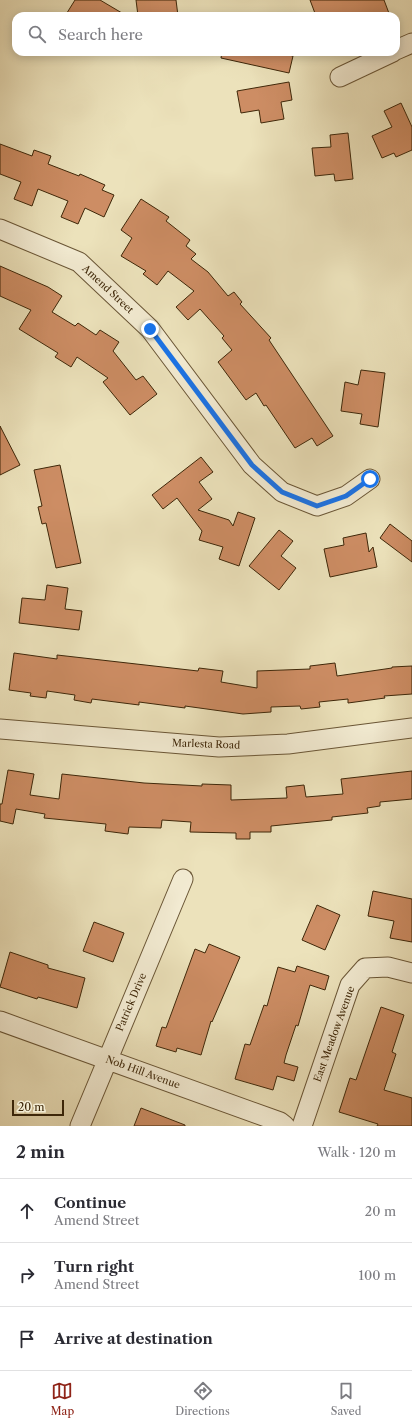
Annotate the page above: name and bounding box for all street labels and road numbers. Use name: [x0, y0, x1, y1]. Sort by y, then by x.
street label: Amend Street: [79, 261, 137, 316]
street label: Marlesta Road: [172, 736, 240, 752]
street label: Patrick Drive: [113, 971, 149, 1033]
street label: East Meadow Avenue: [311, 984, 358, 1084]
street label: Nob Hill Avenue: [104, 1053, 182, 1092]

